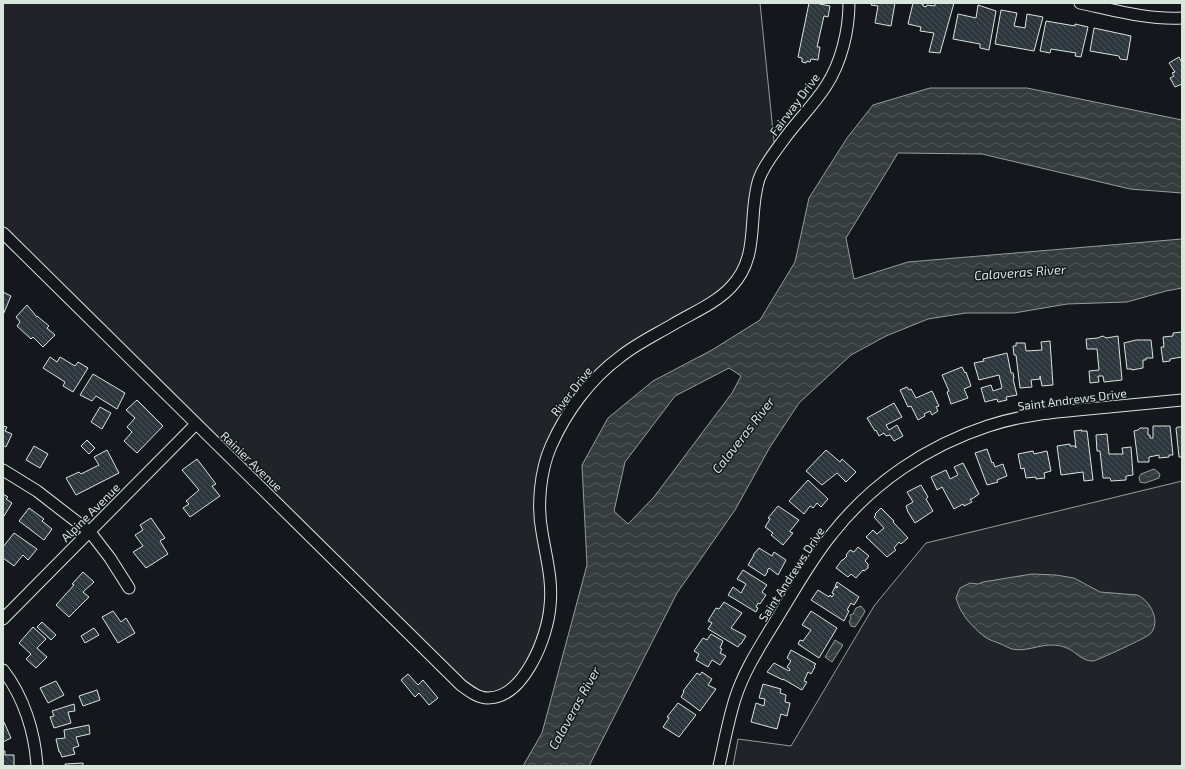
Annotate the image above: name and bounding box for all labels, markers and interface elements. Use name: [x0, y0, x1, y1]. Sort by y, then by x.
street label: Fairway Drive: [766, 70, 822, 138]
water label: Calaveras River: [973, 261, 1067, 283]
street label: River Drive: [547, 363, 595, 419]
street label: Saint Andrews Drive: [1017, 385, 1127, 413]
water label: Calaveras River: [708, 393, 778, 476]
street label: Rainier Avenue: [218, 428, 286, 494]
street label: Alpine Avenue: [58, 480, 122, 544]
street label: Saint Andrews Drive: [755, 524, 827, 624]
water label: Calaveras River: [545, 663, 604, 752]

